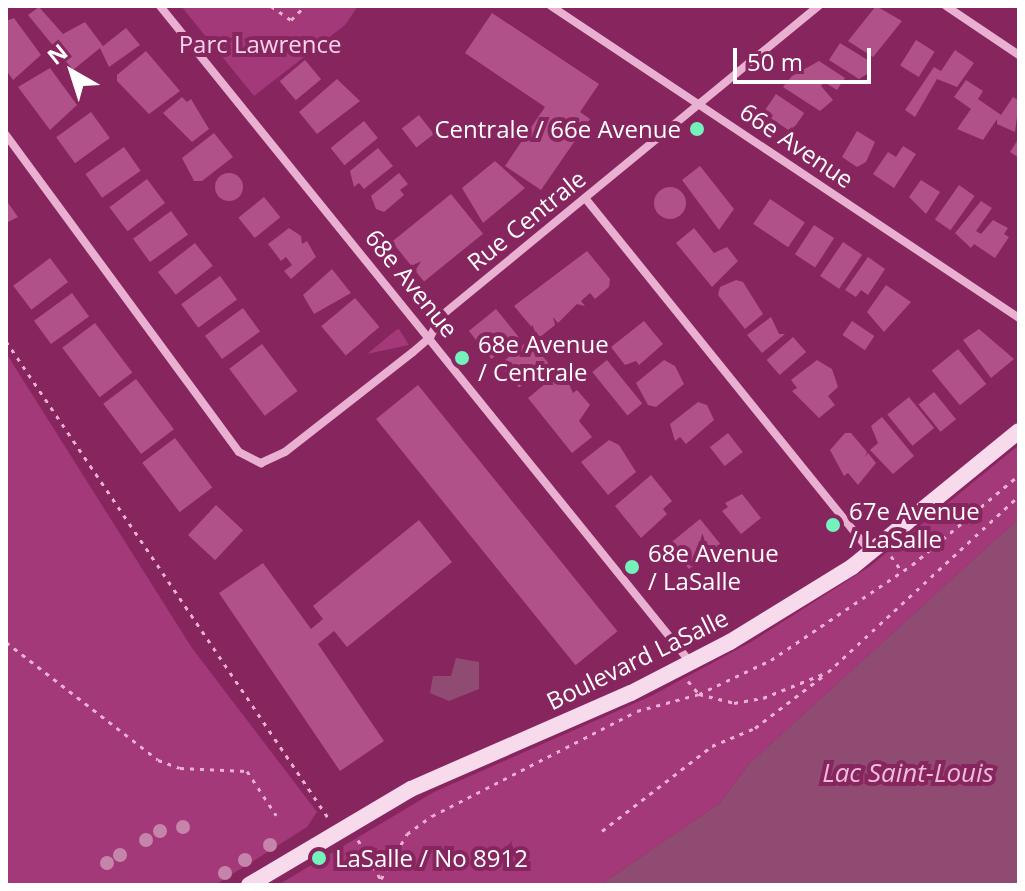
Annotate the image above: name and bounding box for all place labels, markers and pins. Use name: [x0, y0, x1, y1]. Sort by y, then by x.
place label: Centrale / 66e Avenue: [434, 115, 681, 143]
marker: Centrale / 66e Avenue: [688, 120, 706, 138]
place label: 68e Avenue / Centrale: [478, 330, 609, 386]
marker: 68e Avenue / Centrale: [453, 349, 471, 367]
place label: 67e Avenue / LaSalle: [849, 497, 980, 553]
marker: 67e Avenue / LaSalle: [824, 516, 842, 534]
place label: 68e Avenue / LaSalle: [648, 539, 779, 595]
marker: 68e Avenue / LaSalle: [623, 558, 641, 576]
place label: LaSalle / No 8912: [335, 844, 528, 872]
marker: LaSalle / No 8912: [310, 849, 328, 867]

